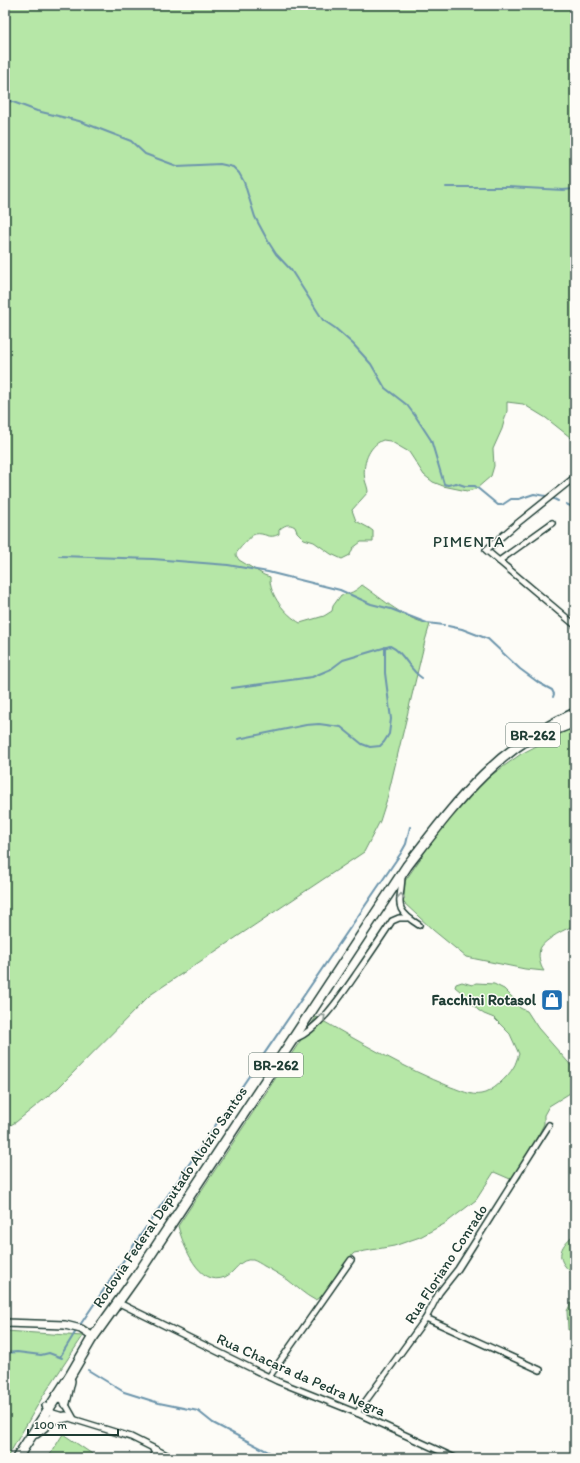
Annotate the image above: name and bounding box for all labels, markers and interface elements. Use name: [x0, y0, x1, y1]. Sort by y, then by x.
district label: PIMENTA: [433, 532, 505, 551]
road number: BR-262: [506, 723, 560, 747]
one-way arrow: [396, 893, 405, 899]
shop icon: Facchini Rotasol: [539, 987, 565, 1013]
place label: Facchini Rotasol: [431, 991, 537, 1009]
one-way arrow: [318, 1014, 326, 1022]
road number: BR-262: [249, 1053, 303, 1077]
street label: Rodovia Federal Deputado Aloízio Santos: [89, 1083, 251, 1311]
street label: Rua Floriano Conrado: [401, 1201, 491, 1327]
street label: Rua Chacara da Pedra Negra: [214, 1330, 388, 1420]
scale bar: [28, 1411, 118, 1437]
text: 100 m: [34, 1418, 67, 1432]

